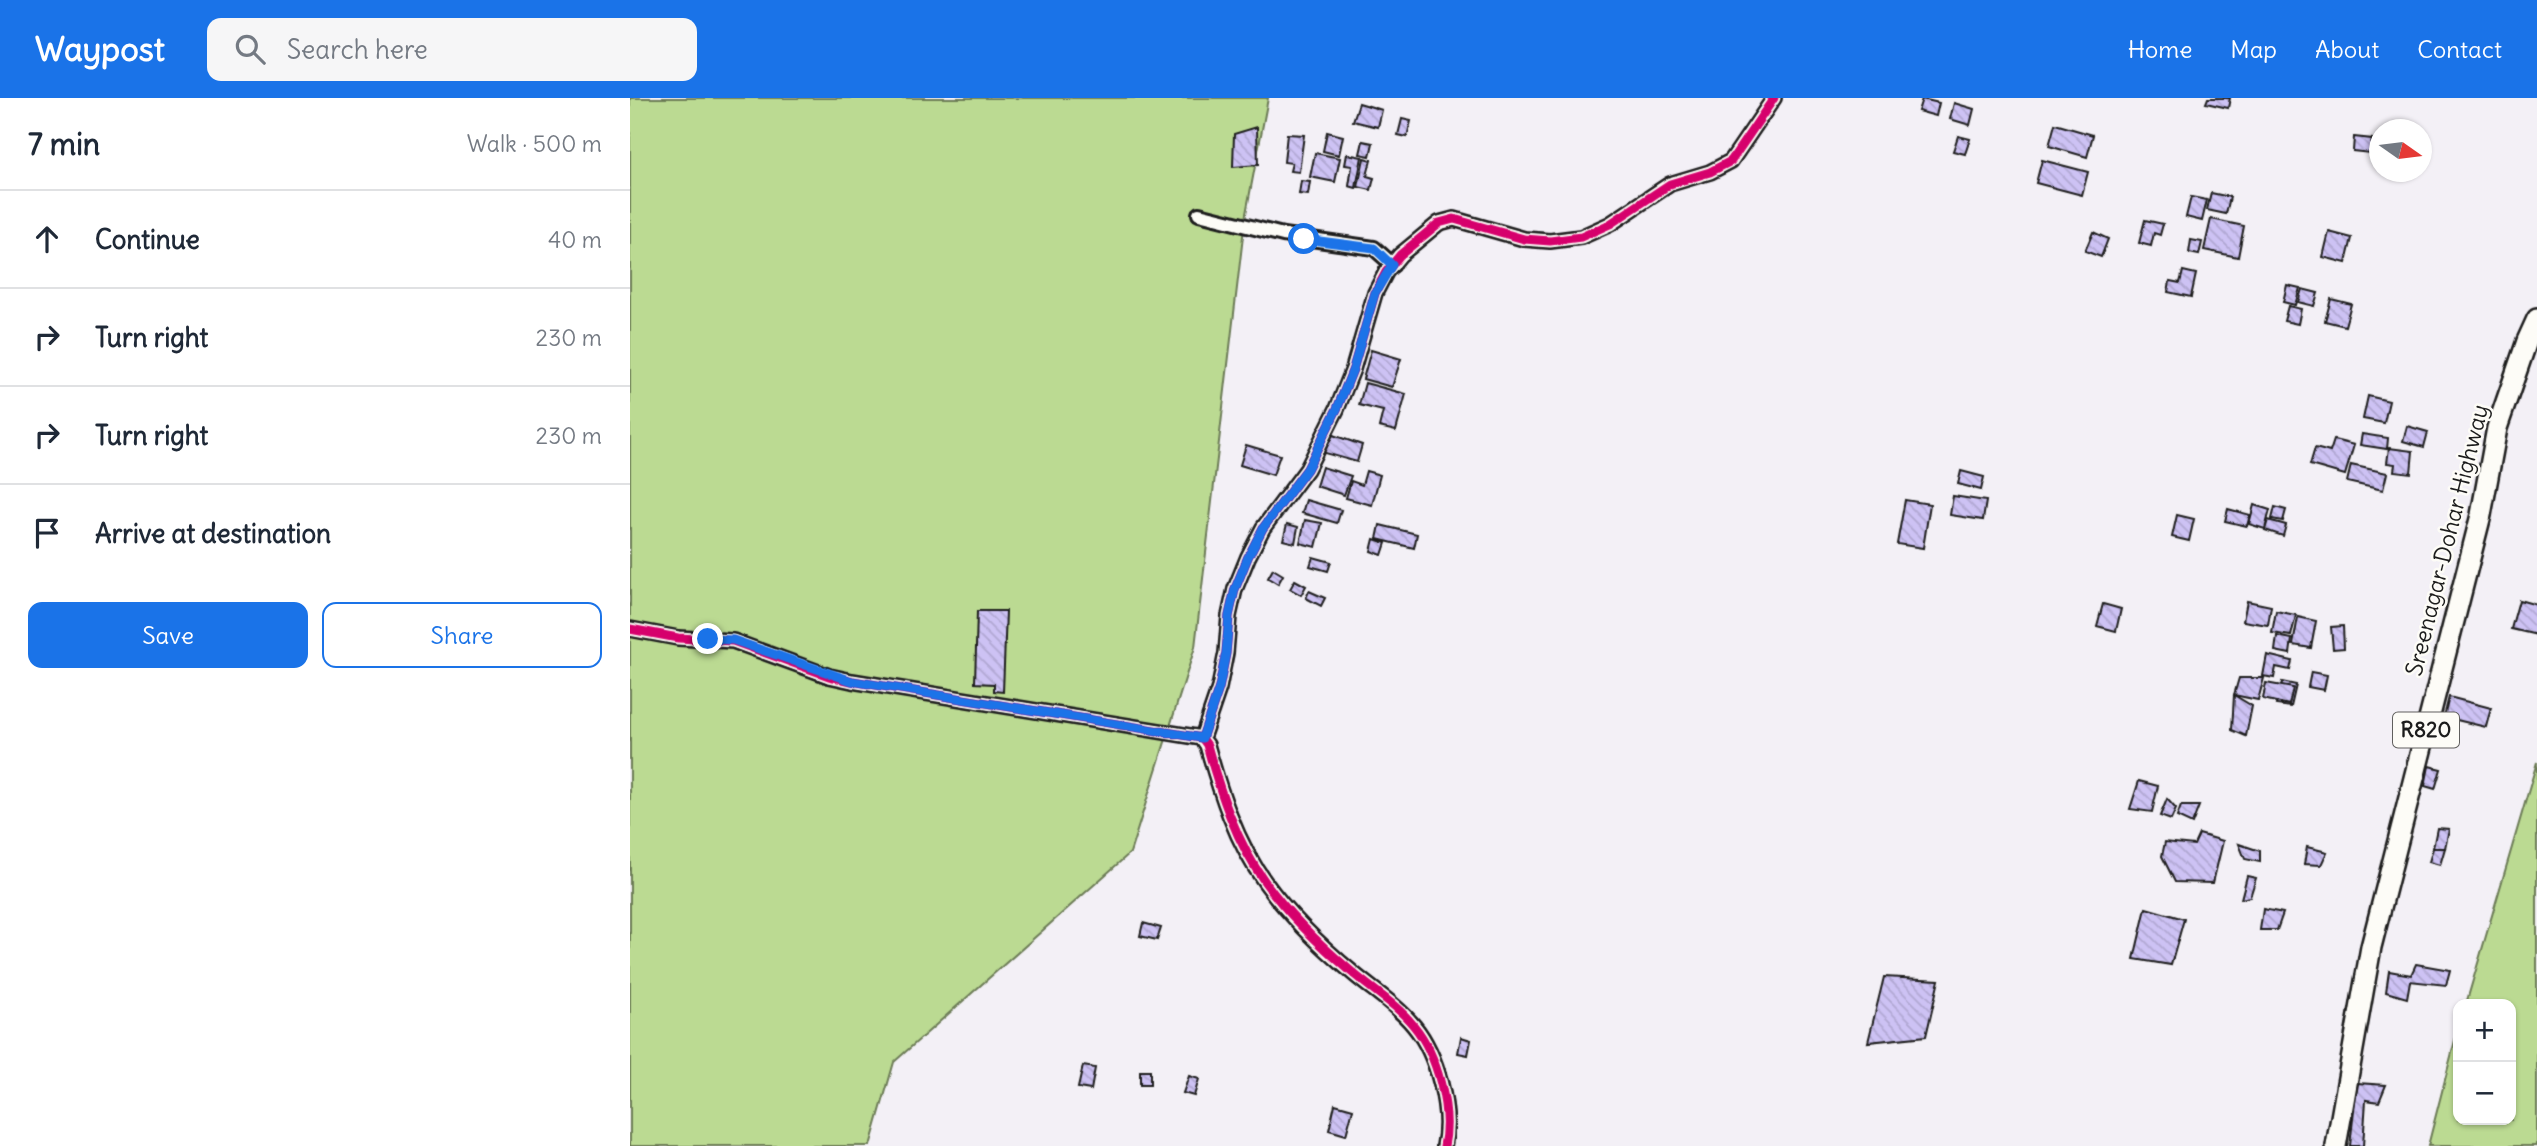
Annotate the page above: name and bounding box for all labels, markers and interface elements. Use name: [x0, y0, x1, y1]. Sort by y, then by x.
search box: [207, 18, 697, 81]
text: Waypost: [35, 28, 165, 70]
icon: search: [231, 30, 269, 68]
text: Search here: [287, 33, 428, 66]
text: Home: [2128, 34, 2192, 64]
text: Map: [2230, 34, 2277, 64]
text: About: [2315, 34, 2379, 64]
text: Contact: [2417, 34, 2502, 64]
north arrow: [2369, 119, 2432, 182]
text: 7 min: [28, 125, 100, 163]
text: Walk · 500 m: [467, 129, 602, 158]
icon: ahead: [28, 220, 66, 258]
text: Continue: [95, 223, 200, 256]
route start: [1288, 223, 1319, 254]
text: 40 m: [548, 225, 602, 254]
icon: right: [28, 318, 66, 356]
text: Turn right: [95, 321, 208, 354]
text: 230 m: [536, 323, 602, 352]
street label: Sreenagar-Dohar Highway: [2399, 401, 2494, 679]
icon: right: [28, 416, 66, 454]
text: Turn right: [95, 419, 208, 452]
text: 230 m: [536, 421, 602, 450]
icon: arrive: [28, 514, 66, 552]
text: Arrive at destination: [95, 517, 331, 550]
button: Save: [28, 602, 308, 668]
button: Share: [322, 602, 602, 668]
route end: [692, 623, 723, 654]
road number: R820: [2393, 712, 2459, 748]
map controls: [2453, 999, 2516, 1125]
button: +: [2453, 999, 2516, 1062]
button: −: [2453, 1062, 2516, 1125]

